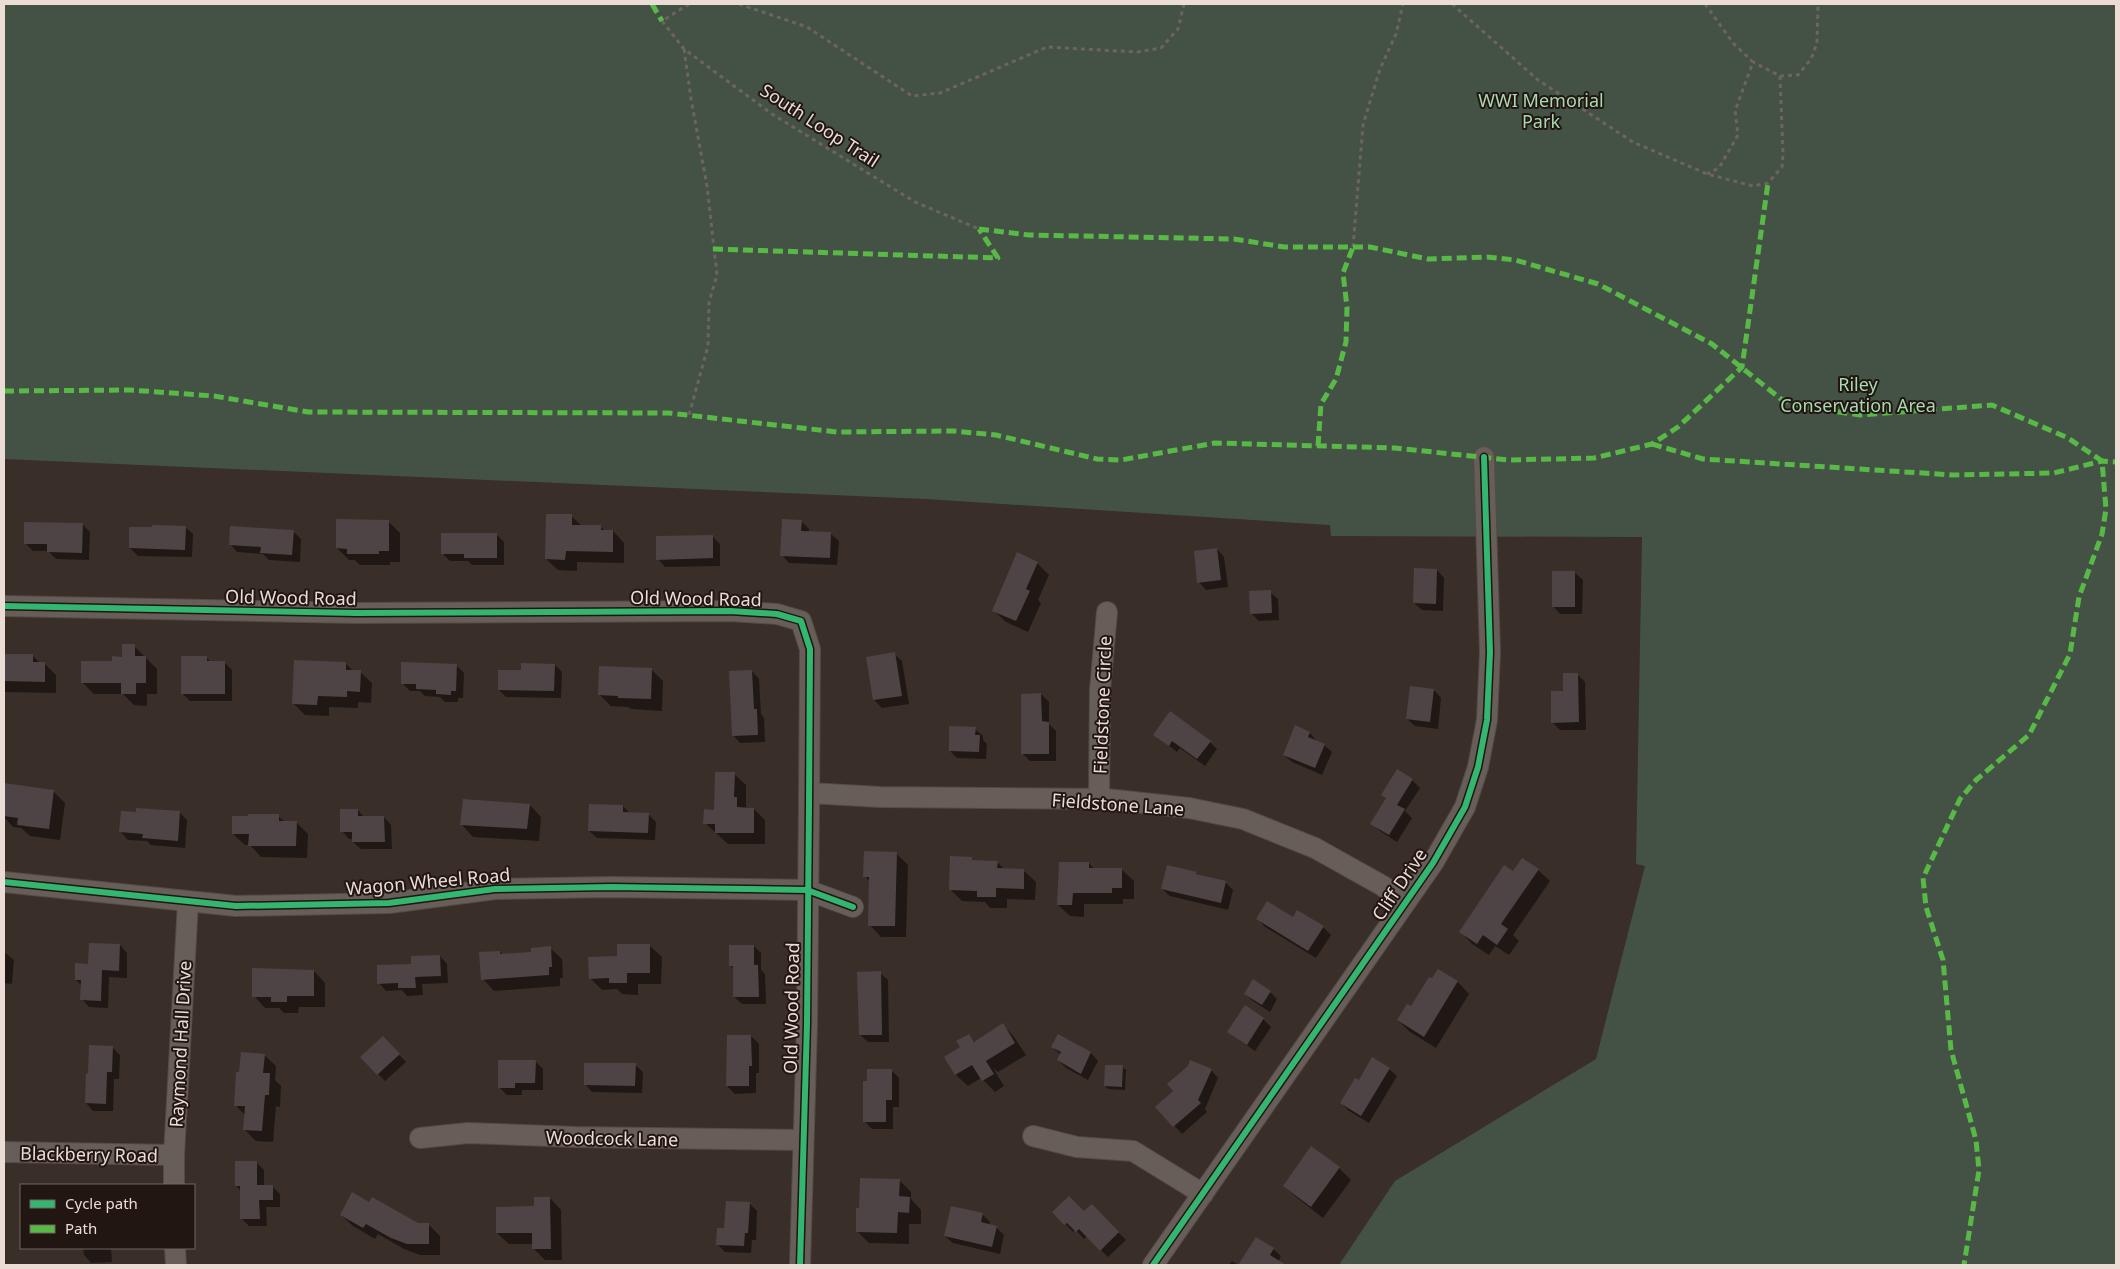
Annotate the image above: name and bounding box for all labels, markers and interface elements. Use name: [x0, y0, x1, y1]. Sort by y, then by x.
street label: South Loop Trail: [756, 78, 884, 172]
park label: WWI Memorial Park: [1478, 88, 1604, 133]
park label: Riley Conservation Area: [1780, 372, 1936, 417]
street label: Old Wood Road: [225, 584, 357, 610]
street label: Old Wood Road: [630, 585, 762, 611]
street label: Fieldstone Circle: [1088, 635, 1116, 775]
street label: Fieldstone Lane: [1051, 787, 1185, 821]
street label: Cliff Drive: [1366, 843, 1432, 925]
street label: Wagon Wheel Road: [345, 862, 511, 900]
street label: Old Wood Road: [778, 942, 804, 1074]
street label: Raymond Hall Drive: [164, 960, 196, 1128]
street label: Woodcock Lane: [546, 1125, 678, 1151]
street label: Blackberry Road: [20, 1141, 158, 1167]
legend: [20, 1184, 195, 1249]
text: Cycle path: [65, 1193, 138, 1213]
text: Path: [65, 1218, 97, 1238]

